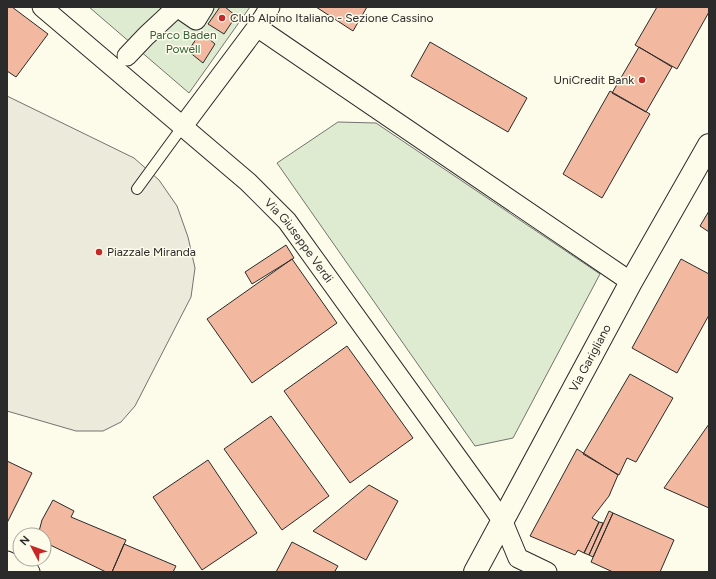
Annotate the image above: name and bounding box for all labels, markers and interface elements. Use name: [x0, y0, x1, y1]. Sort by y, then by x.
place label: Club Alpino Italiano - Sezione Cassino: [230, 11, 433, 25]
marker: Club Alpino Italiano - Sezione Cassino: [217, 13, 227, 23]
park label: Parco Baden Powell: [149, 28, 217, 56]
place label: UniCredit Bank: [553, 73, 634, 87]
marker: UniCredit Bank: [637, 75, 647, 85]
street label: Via Giuseppe Verdi: [262, 196, 336, 285]
place label: Piazzale Miranda: [107, 245, 196, 259]
marker: Piazzale Miranda: [94, 247, 104, 257]
street label: Via Garigliano: [566, 322, 614, 394]
north arrow: [12, 527, 52, 567]
text: N: [17, 533, 33, 548]

